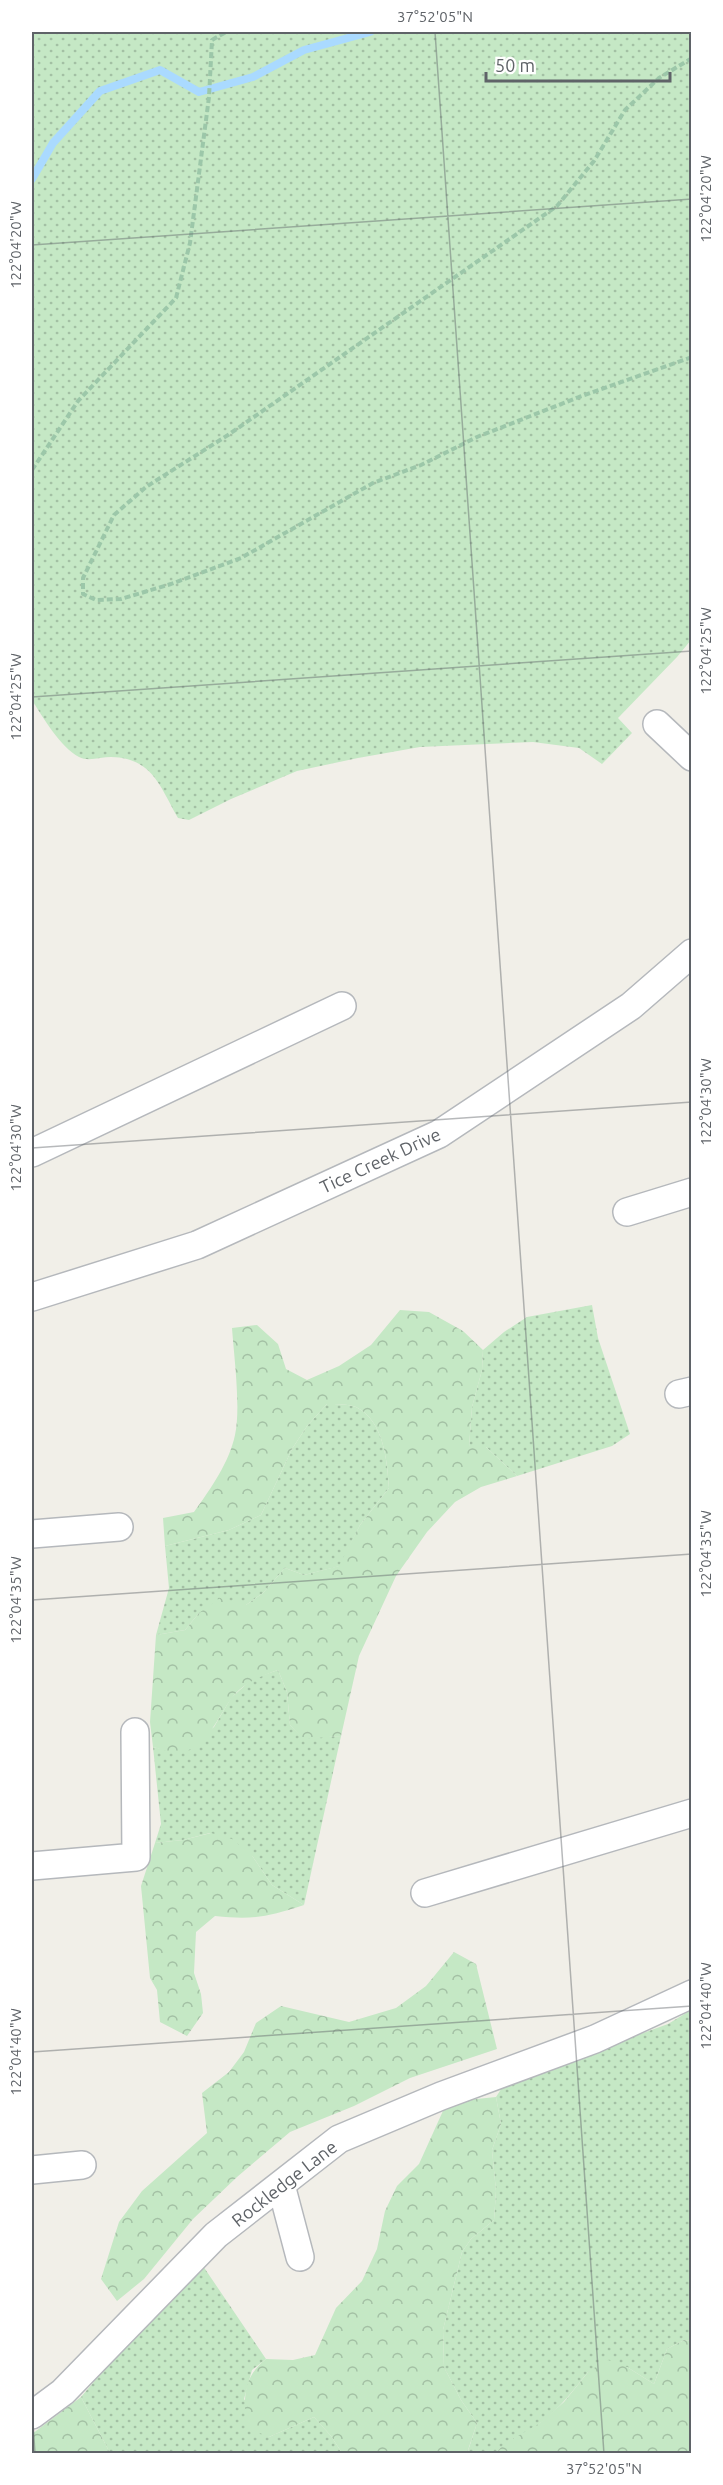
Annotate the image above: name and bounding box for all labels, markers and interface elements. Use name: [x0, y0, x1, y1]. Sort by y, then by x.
text: 37°52'05"N: [397, 8, 473, 25]
scale bar: [486, 45, 670, 83]
text: 50 m: [495, 55, 535, 75]
text: 122°04'20"W: [697, 155, 714, 243]
text: 122°04'20"W: [7, 201, 24, 289]
text: 122°04'25"W: [697, 607, 714, 695]
text: 122°04'25"W: [7, 653, 24, 741]
text: 122°04'30"W: [697, 1058, 714, 1146]
text: 122°04'30"W: [7, 1104, 24, 1192]
street label: Tice Creek Drive: [317, 1123, 443, 1197]
text: 122°04'35"W: [697, 1510, 714, 1598]
text: 122°04'35"W: [7, 1556, 24, 1644]
text: 122°04'40"W: [697, 1962, 714, 2050]
text: 122°04'40"W: [7, 2008, 24, 2096]
street label: Rockledge Lane: [228, 2136, 340, 2230]
text: 37°52'05"N: [566, 2460, 642, 2477]

